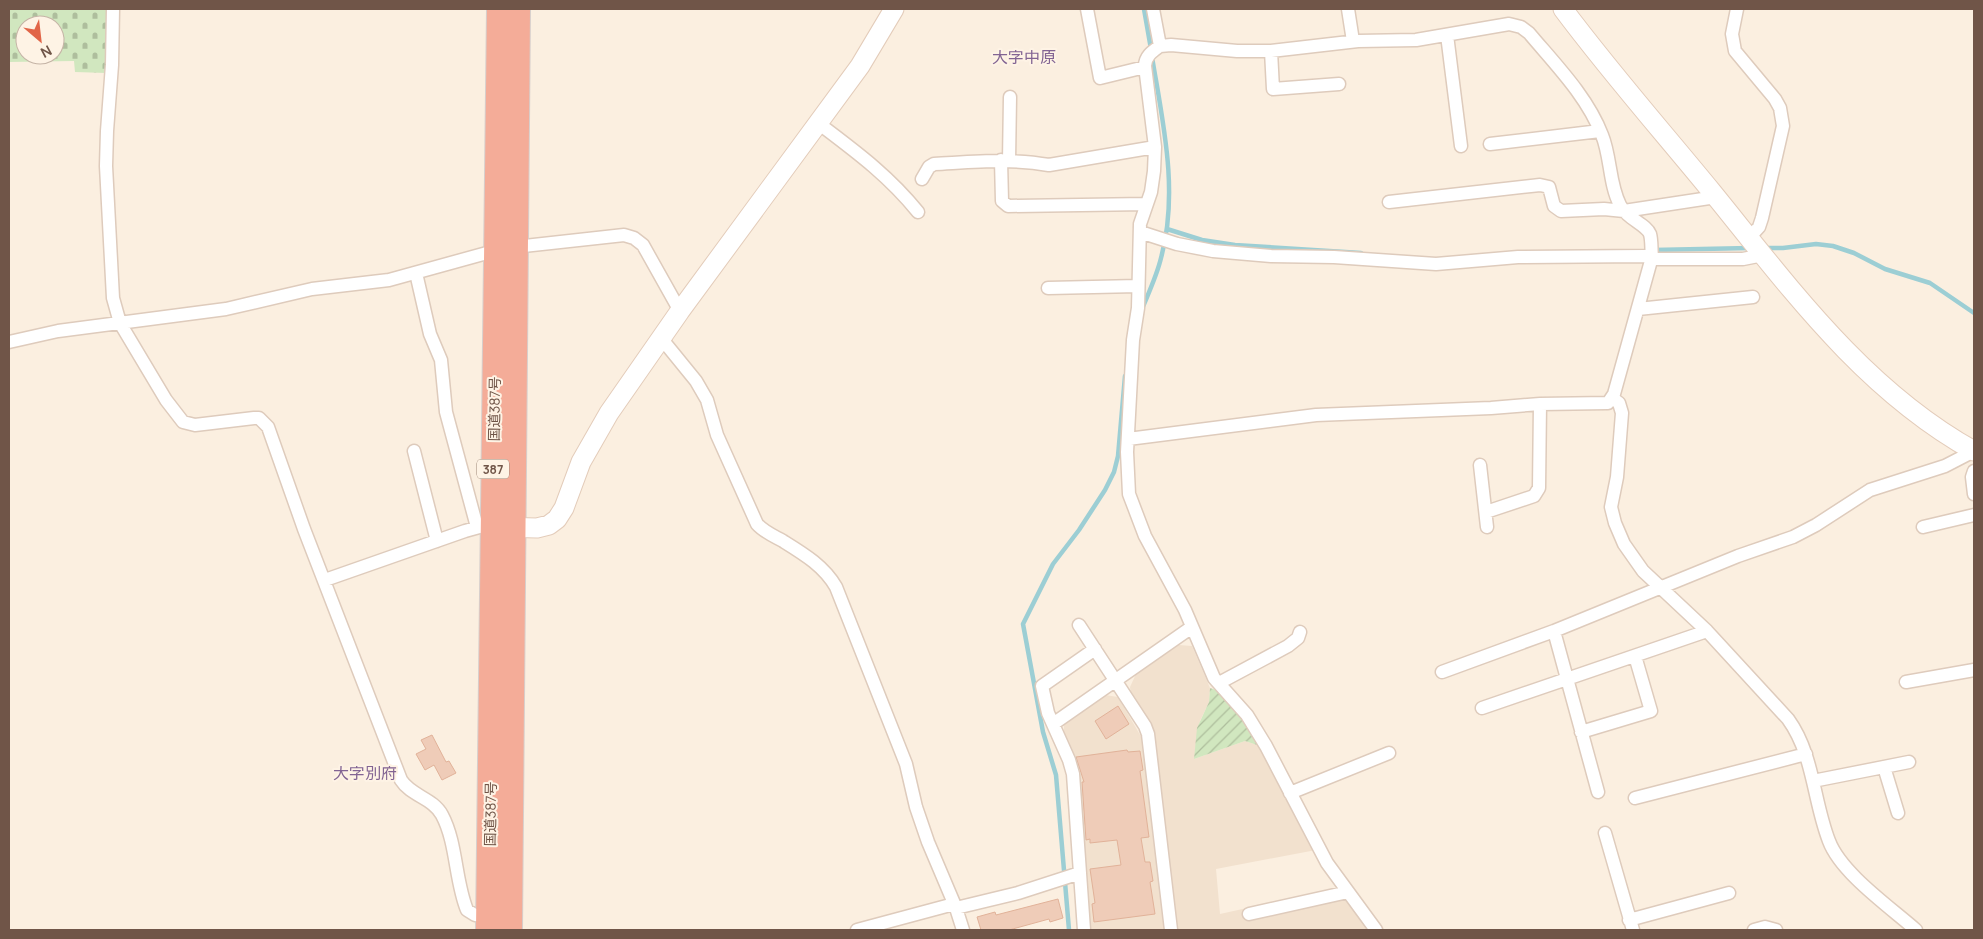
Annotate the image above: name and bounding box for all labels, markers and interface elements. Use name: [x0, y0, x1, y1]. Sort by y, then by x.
north arrow: [15, 15, 65, 65]
text: N: [37, 41, 55, 63]
district label: 大字中原: [992, 46, 1056, 68]
street label: 国道387号: [484, 376, 504, 442]
road number: 387: [477, 459, 509, 478]
district label: 大字別府: [333, 762, 397, 784]
street label: 国道387号: [480, 781, 500, 847]

